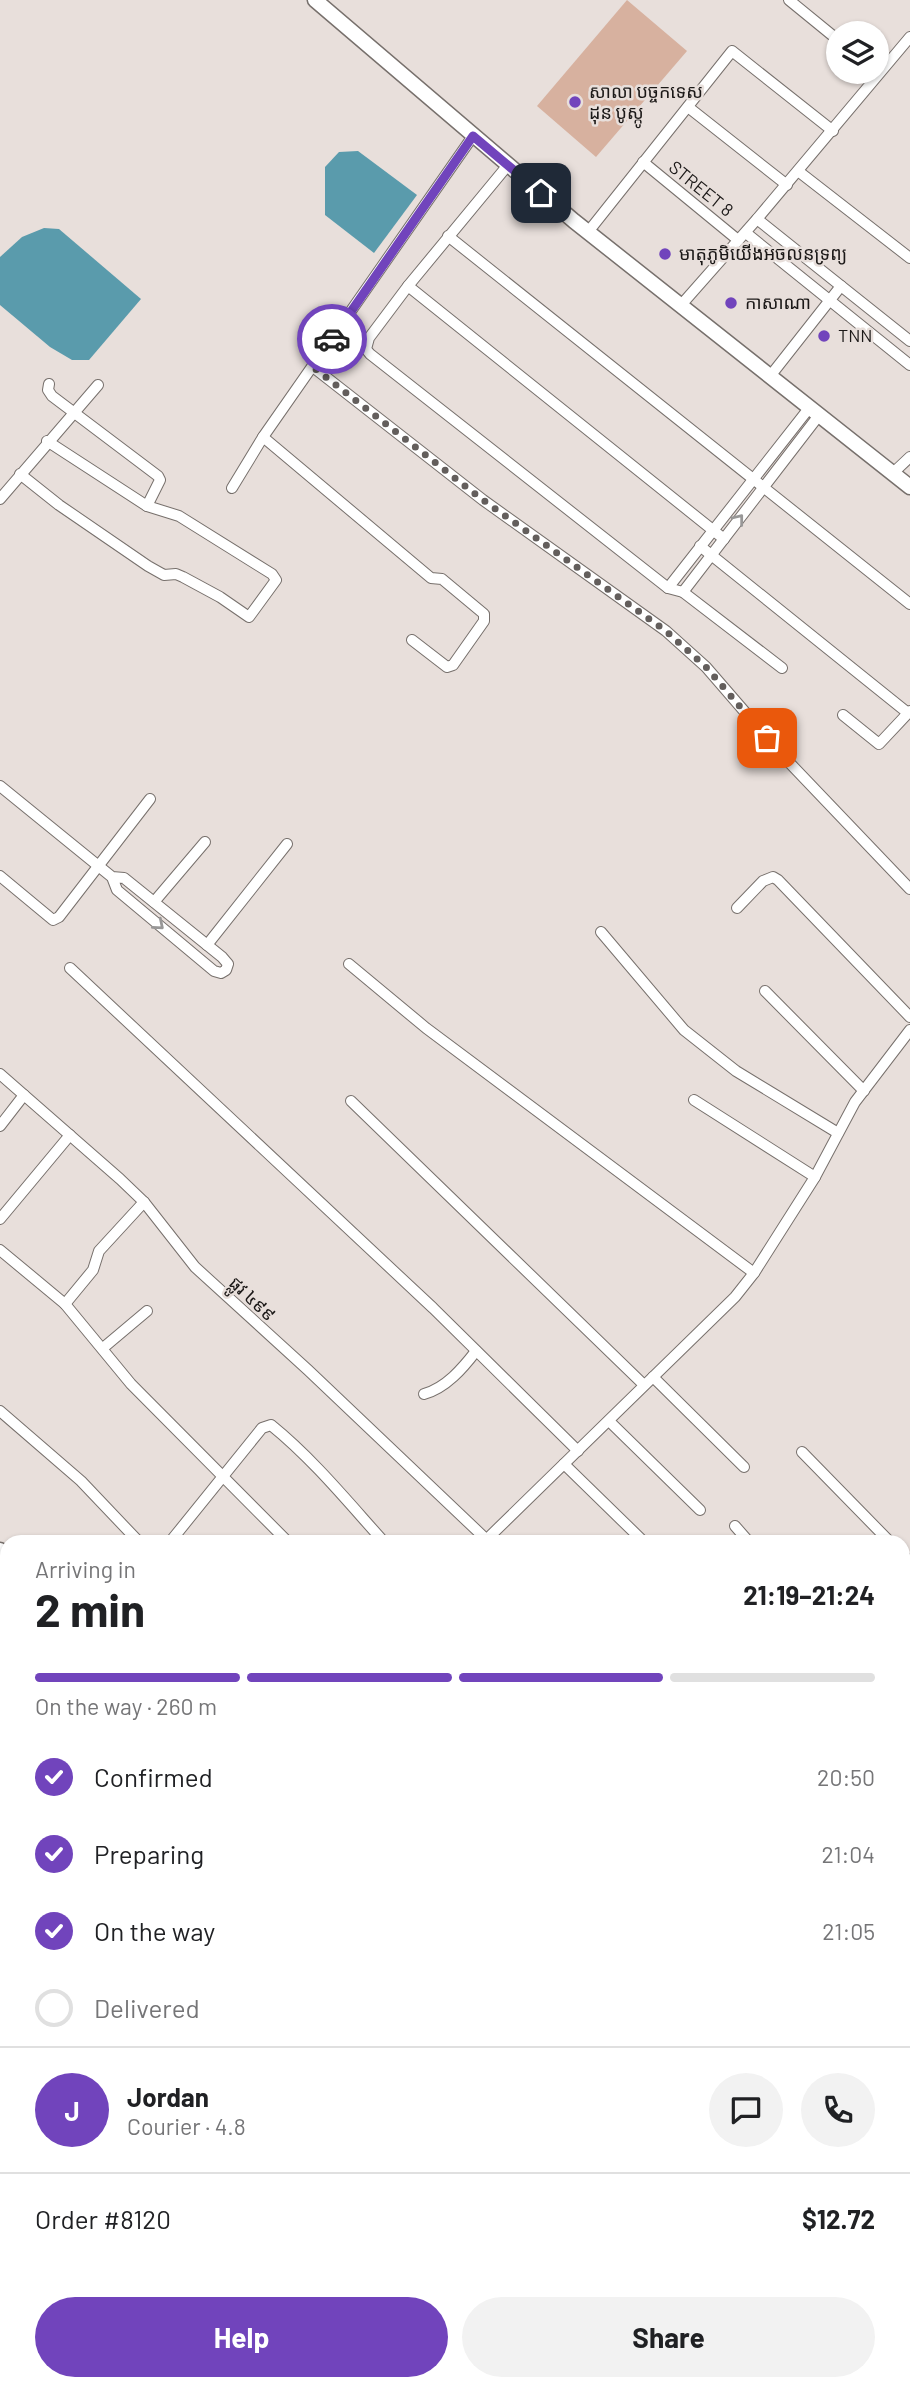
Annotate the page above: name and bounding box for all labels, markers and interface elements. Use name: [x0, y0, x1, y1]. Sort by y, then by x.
map controls: [826, 21, 889, 84]
button: layers: [826, 21, 889, 84]
place label: សាលា បច្ចកទេស ដុន បូស្កូ: [589, 80, 703, 129]
marker: សាលា បច្ចកទេស ដុន បូស្កូ: [567, 94, 583, 110]
street label: STREET 8: [665, 156, 738, 221]
pin: [511, 163, 571, 223]
icon: home: [522, 174, 560, 212]
place label: មាតុភូមិយើងអចលនទ្រព្យ: [679, 242, 847, 266]
marker: មាតុភូមិយើងអចលនទ្រព្យ: [657, 246, 673, 262]
place label: កាសាណា: [745, 291, 811, 313]
marker: កាសាណា: [723, 295, 739, 311]
courier: [297, 304, 367, 374]
icon: car: [313, 320, 351, 358]
place label: TNN: [838, 324, 872, 346]
marker: TNN: [816, 328, 832, 344]
one-way arrow: [731, 514, 744, 527]
pin: [737, 708, 797, 768]
icon: bag: [748, 719, 786, 757]
one-way arrow: [151, 917, 164, 929]
street label: ផ្លូវ ៤៩៩: [221, 1271, 280, 1330]
text: Arriving in: [35, 1555, 136, 1583]
text: 21:19–21:24: [743, 1579, 875, 1610]
text: 2 min: [35, 1581, 145, 1636]
text: On the way · 260 m: [35, 1692, 217, 1720]
icon: check: [35, 1758, 73, 1796]
text: Confirmed: [94, 1761, 213, 1792]
text: 20:50: [817, 1763, 875, 1791]
icon: check: [35, 1835, 73, 1873]
text: Preparing: [94, 1838, 204, 1869]
text: 21:04: [821, 1840, 875, 1868]
icon: check: [35, 1912, 73, 1950]
text: On the way: [94, 1915, 215, 1946]
text: 21:05: [822, 1917, 875, 1945]
text: Delivered: [94, 1992, 200, 2023]
button: chat: [709, 2073, 783, 2147]
button: phone: [801, 2073, 875, 2147]
text: Jordan: [127, 2081, 209, 2112]
text: J: [64, 2095, 80, 2126]
text: Courier · 4.8: [127, 2112, 246, 2140]
text: Order #8120: [35, 2203, 171, 2234]
text: $12.72: [802, 2203, 875, 2234]
button: Help: [35, 2297, 448, 2377]
button: Share: [462, 2297, 875, 2377]

